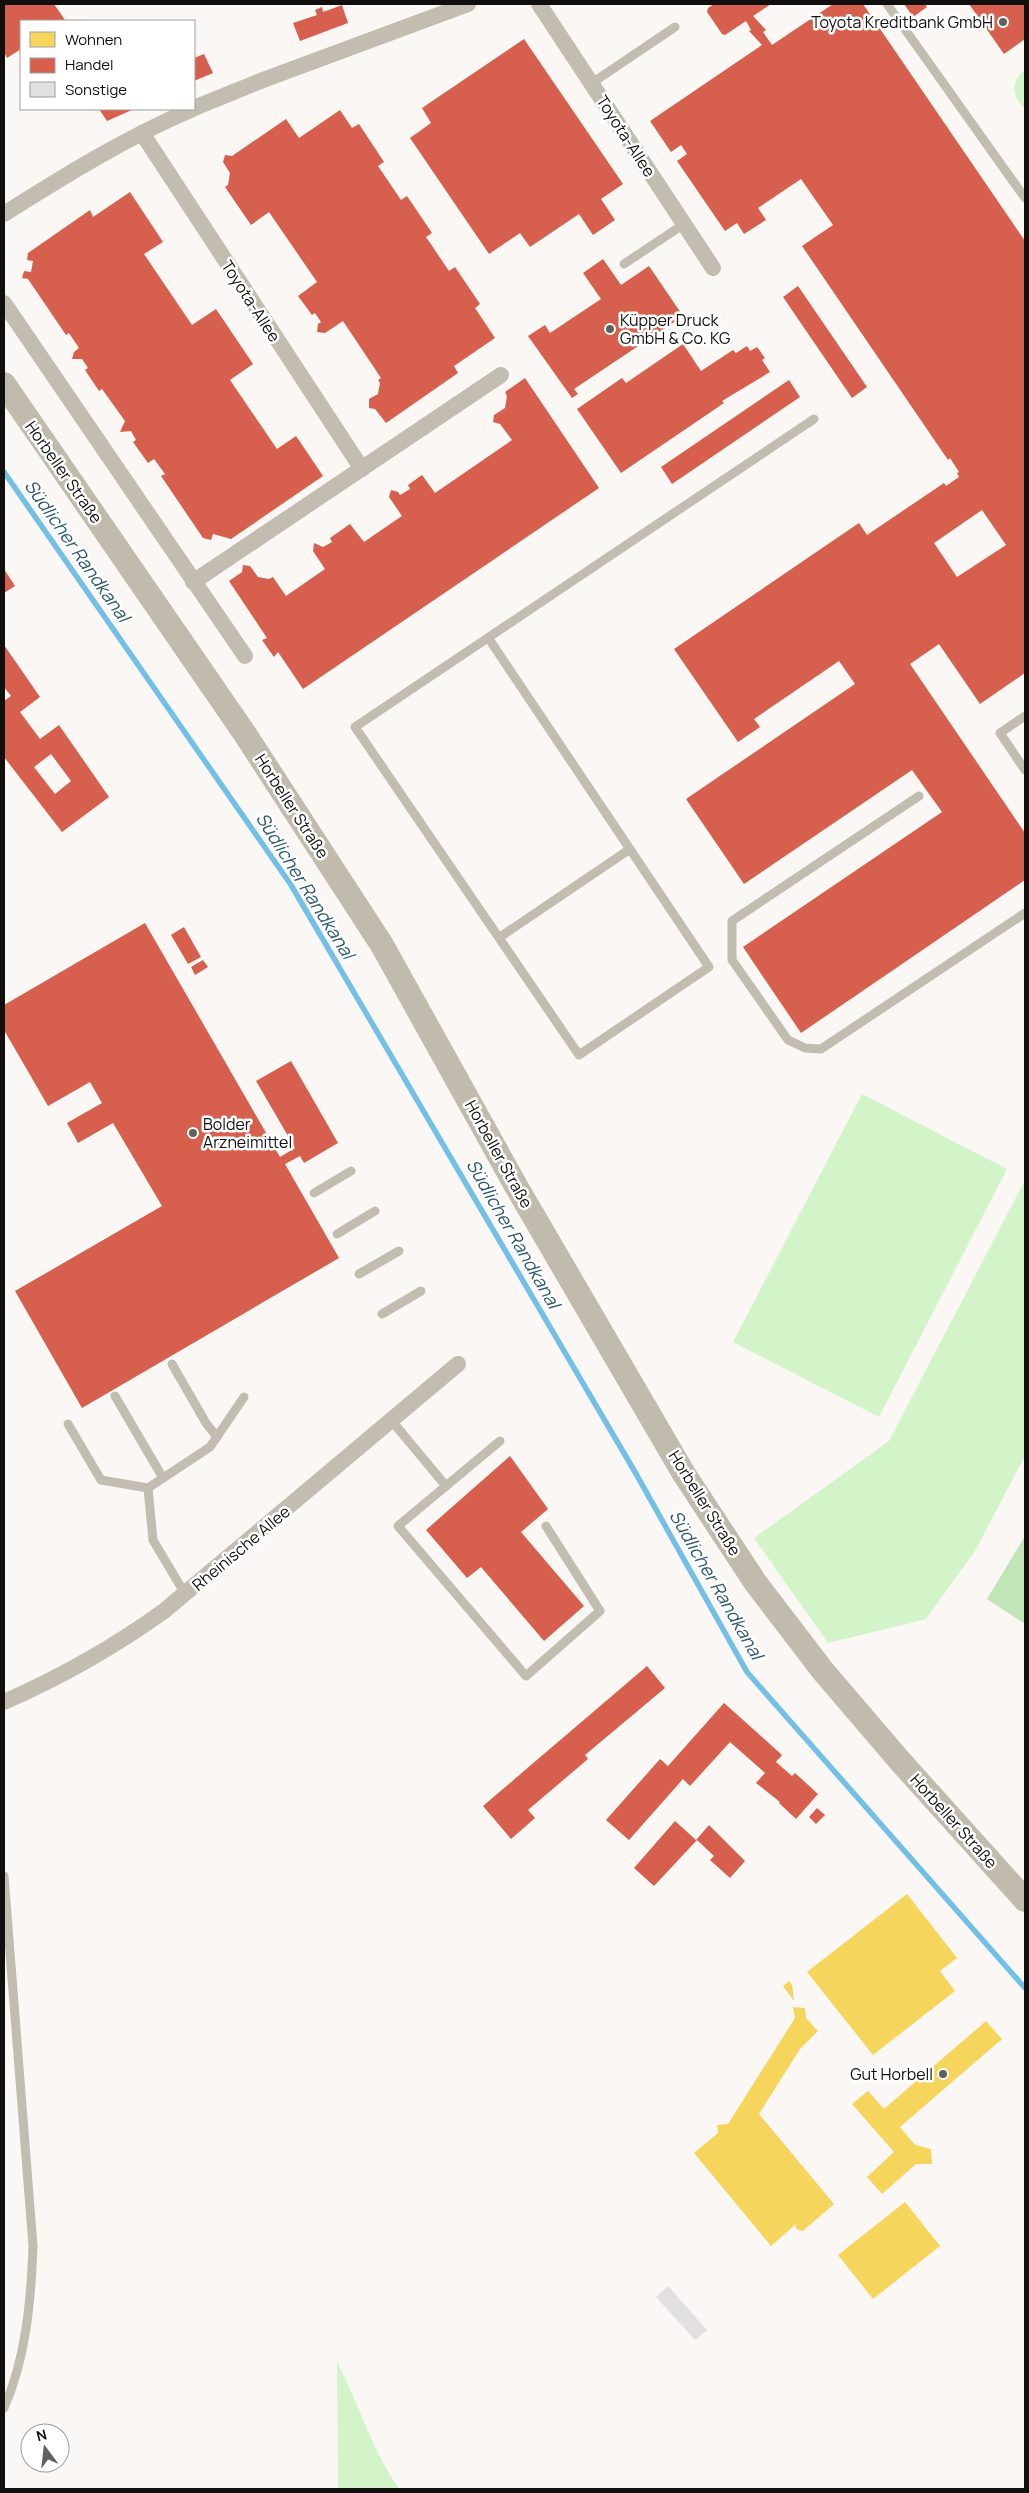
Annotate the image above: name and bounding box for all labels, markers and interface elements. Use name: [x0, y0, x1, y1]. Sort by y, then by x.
place label: Toyota Kreditbank GmbH: [811, 11, 993, 33]
marker: Toyota Kreditbank GmbH: [997, 16, 1009, 28]
legend: [20, 20, 195, 110]
text: Wohnen: [65, 29, 122, 50]
text: Handel: [65, 54, 114, 75]
text: Sonstige: [65, 79, 127, 100]
street label: Toyota-Allee: [591, 91, 661, 181]
street label: Toyota-Allee: [216, 256, 286, 346]
place label: Küpper Druck GmbH & Co. KG: [620, 309, 730, 349]
marker: Küpper Druck GmbH & Co. KG: [604, 323, 616, 335]
street label: Horbeller Straße: [20, 416, 108, 528]
water label: Südlicher Randkanal: [20, 474, 138, 629]
street label: Horbeller Straße: [250, 750, 334, 862]
water label: Südlicher Randkanal: [251, 808, 362, 966]
street label: Horbeller Straße: [460, 1096, 538, 1212]
place label: Bolder Arzneimittel: [203, 1113, 292, 1153]
marker: Bolder Arzneimittel: [187, 1127, 199, 1139]
water label: Südlicher Randkanal: [461, 1154, 568, 1315]
street label: Horbeller Straße: [664, 1446, 746, 1560]
street label: Rheinische Allee: [187, 1501, 295, 1595]
water label: Südlicher Randkanal: [664, 1505, 771, 1666]
street label: Horbeller Straße: [906, 1769, 1002, 1873]
place label: Gut Horbell: [850, 2063, 933, 2085]
marker: Gut Horbell: [937, 2068, 949, 2080]
north arrow: [20, 2423, 70, 2473]
text: N: [34, 2424, 49, 2445]

